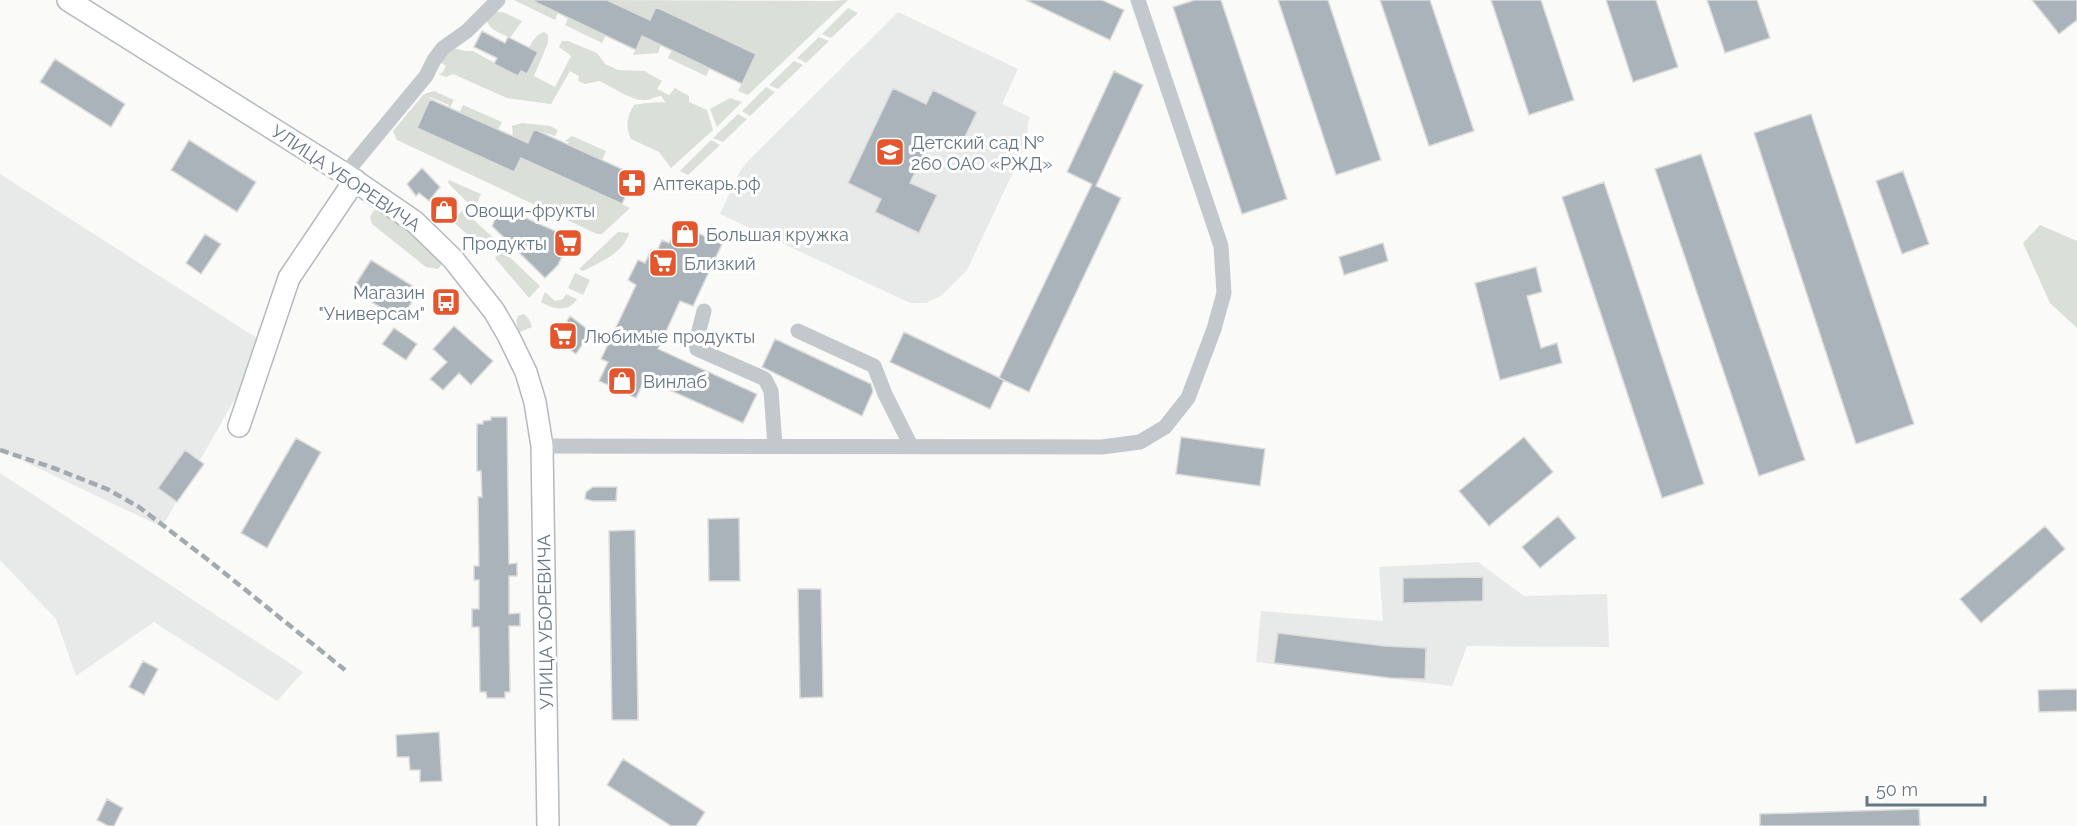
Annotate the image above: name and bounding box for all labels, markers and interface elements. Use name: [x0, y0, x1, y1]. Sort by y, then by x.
street label: УЛИЦА УБОРЕВИЧА: [268, 120, 424, 236]
place label: Детский сад № 260 ОАО «РЖД»: [911, 132, 1053, 174]
school or university icon: Детский сад № 260 ОАО «РЖД»: [874, 136, 906, 168]
pharmacy icon: Аптекарь.рф: [616, 167, 648, 199]
place label: Аптекарь.рф: [653, 173, 761, 194]
shop icon: Овощи-фрукты: [428, 194, 460, 226]
place label: Овощи-фрукты: [465, 200, 595, 221]
shop icon: Большая кружка: [669, 218, 701, 250]
place label: Большая кружка: [706, 224, 849, 245]
supermarket icon: Продукты: [552, 227, 584, 259]
place label: Продукты: [462, 233, 547, 254]
supermarket icon: Близкий: [647, 247, 679, 279]
place label: Близкий: [684, 253, 756, 274]
place label: Магазин "Универсам": [319, 282, 425, 324]
bus stop icon: Магазин "Универсам": [430, 286, 462, 318]
supermarket icon: Любимые продукты: [547, 320, 579, 352]
place label: Любимые продукты: [584, 326, 755, 347]
shop icon: Винлаб: [606, 365, 638, 397]
place label: Винлаб: [643, 371, 707, 392]
street label: УЛИЦА УБОРЕВИЧА: [533, 534, 557, 710]
scale bar: [1867, 769, 1986, 807]
text: 50 m: [1876, 779, 1918, 800]

